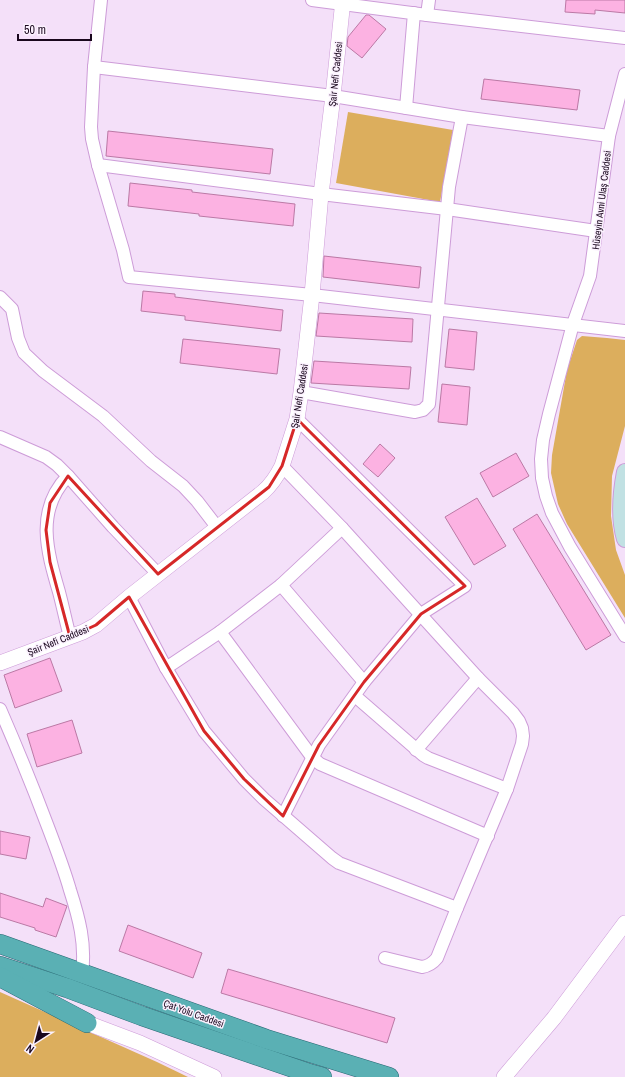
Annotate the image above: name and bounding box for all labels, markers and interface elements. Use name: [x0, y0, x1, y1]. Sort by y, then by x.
scale bar: [18, 16, 91, 42]
text: 50 m: [24, 22, 46, 38]
street label: Şair Nefi Caddesi: [326, 41, 345, 107]
street label: Hüseyin Avni Ulaş Caddesi: [589, 150, 614, 250]
street label: Şair Nefi Caddesi: [288, 363, 311, 429]
street label: Şair Nefi Caddesi: [26, 622, 91, 659]
street label: Çat Yolu Caddesi: [162, 997, 226, 1030]
north arrow: [16, 1021, 56, 1061]
text: N: [23, 1042, 37, 1057]

